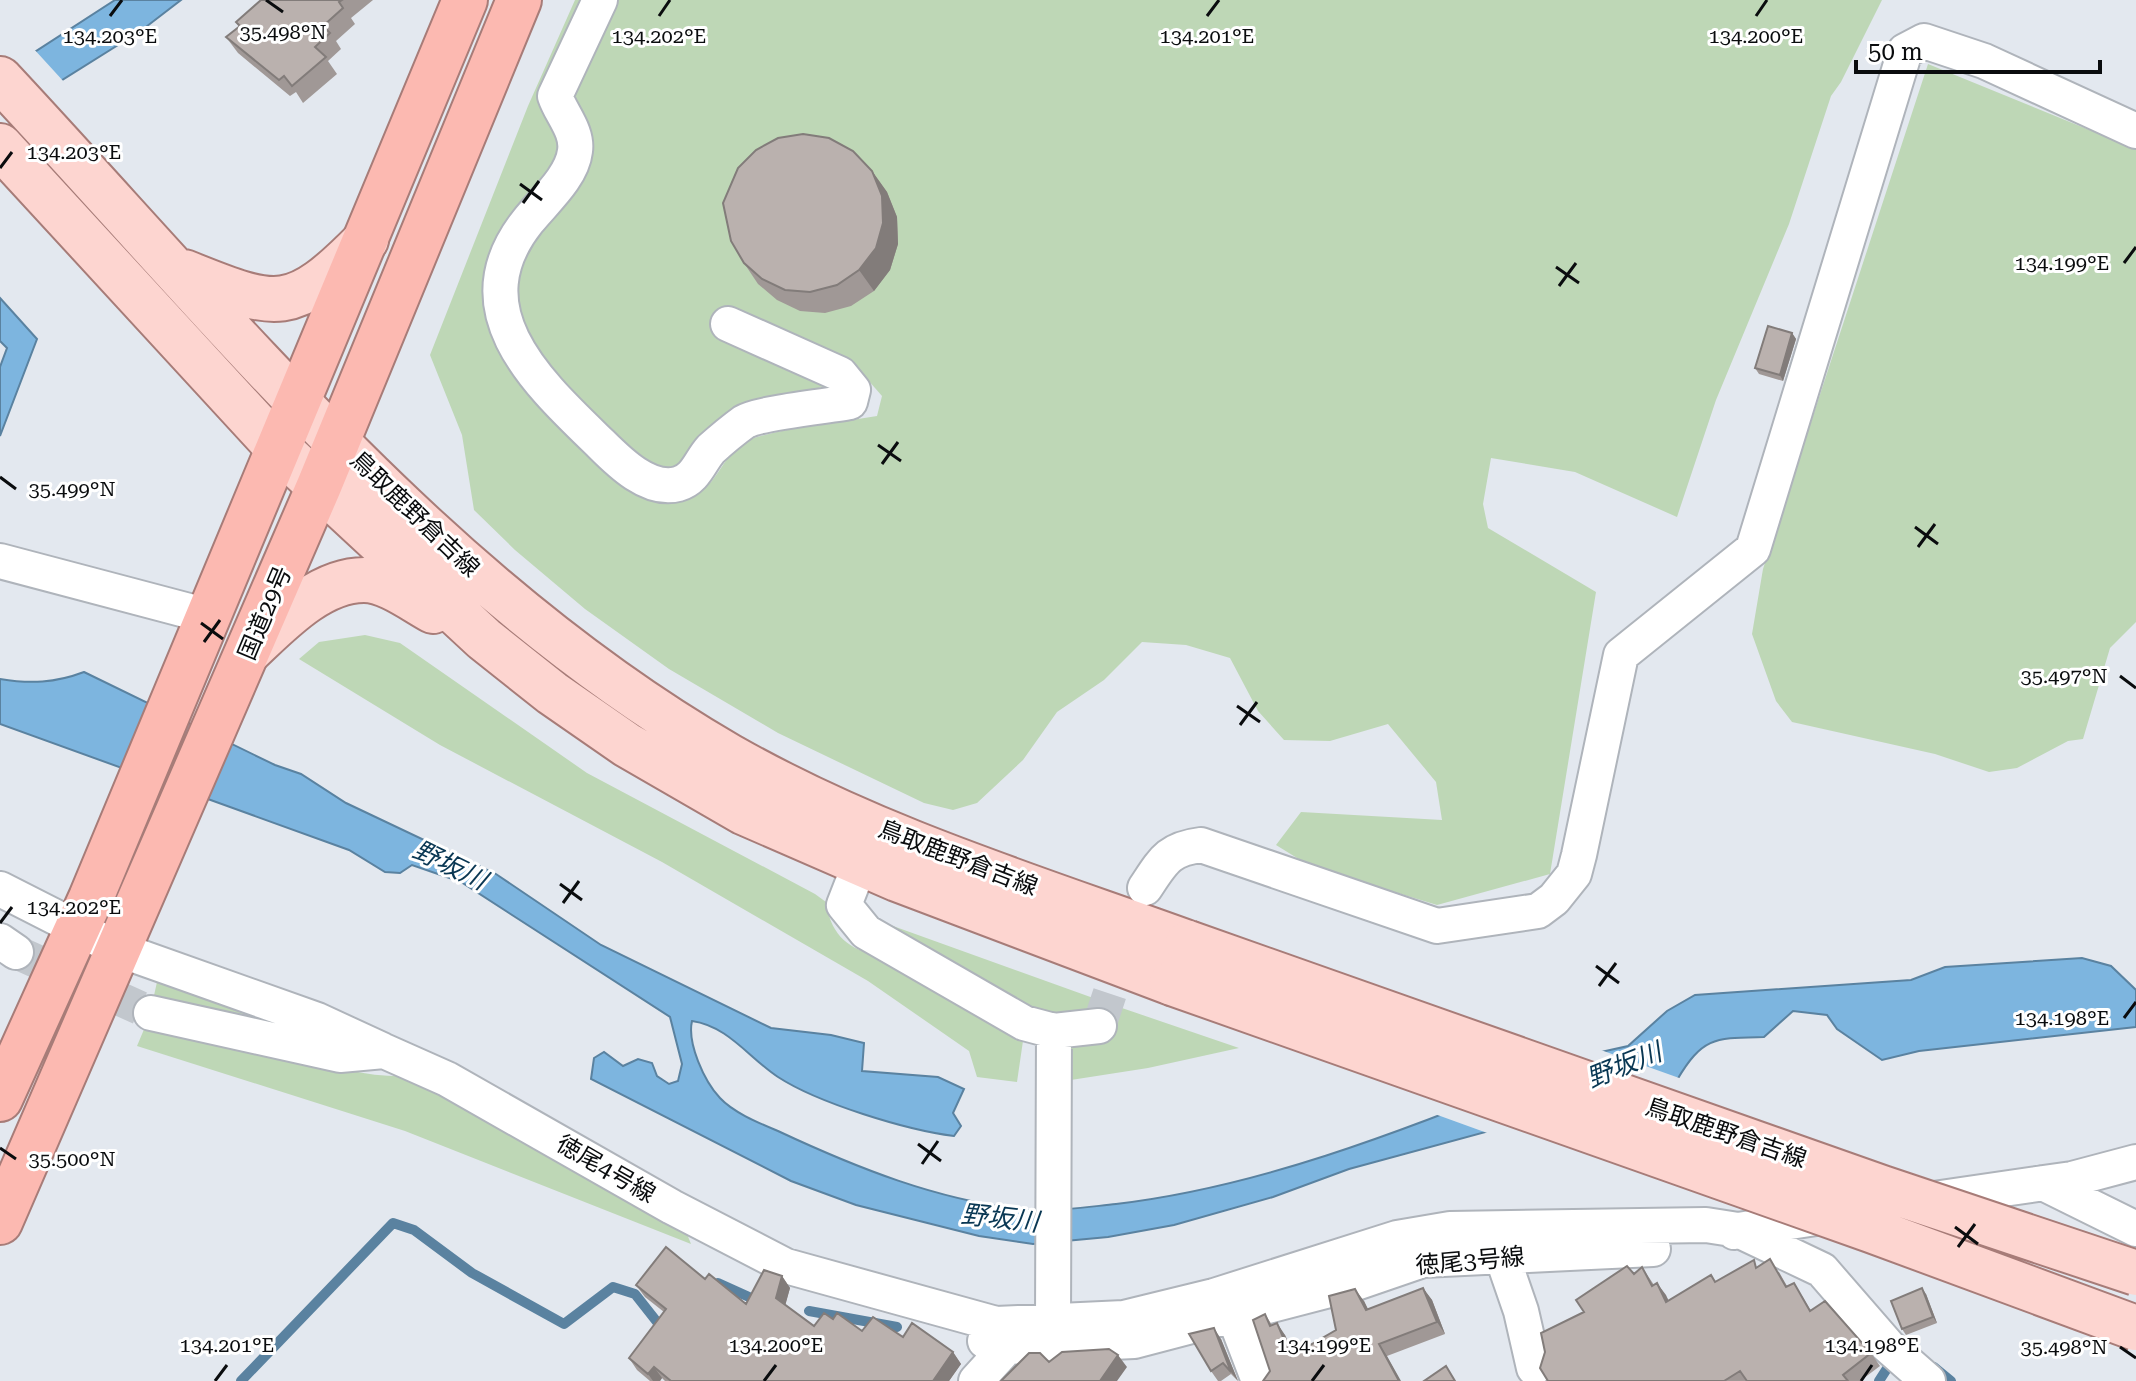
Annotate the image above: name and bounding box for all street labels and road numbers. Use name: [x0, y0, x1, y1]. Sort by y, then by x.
street label: 鳥取鹿野倉吉線: [345, 446, 485, 582]
street label: 国道29号: [233, 562, 297, 664]
street label: 鳥取鹿野倉吉線: [875, 815, 1041, 901]
street label: 鳥取鹿野倉吉線: [1642, 1092, 1810, 1174]
street label: 徳尾4号線: [552, 1130, 660, 1208]
street label: 徳尾3号線: [1414, 1242, 1526, 1280]

